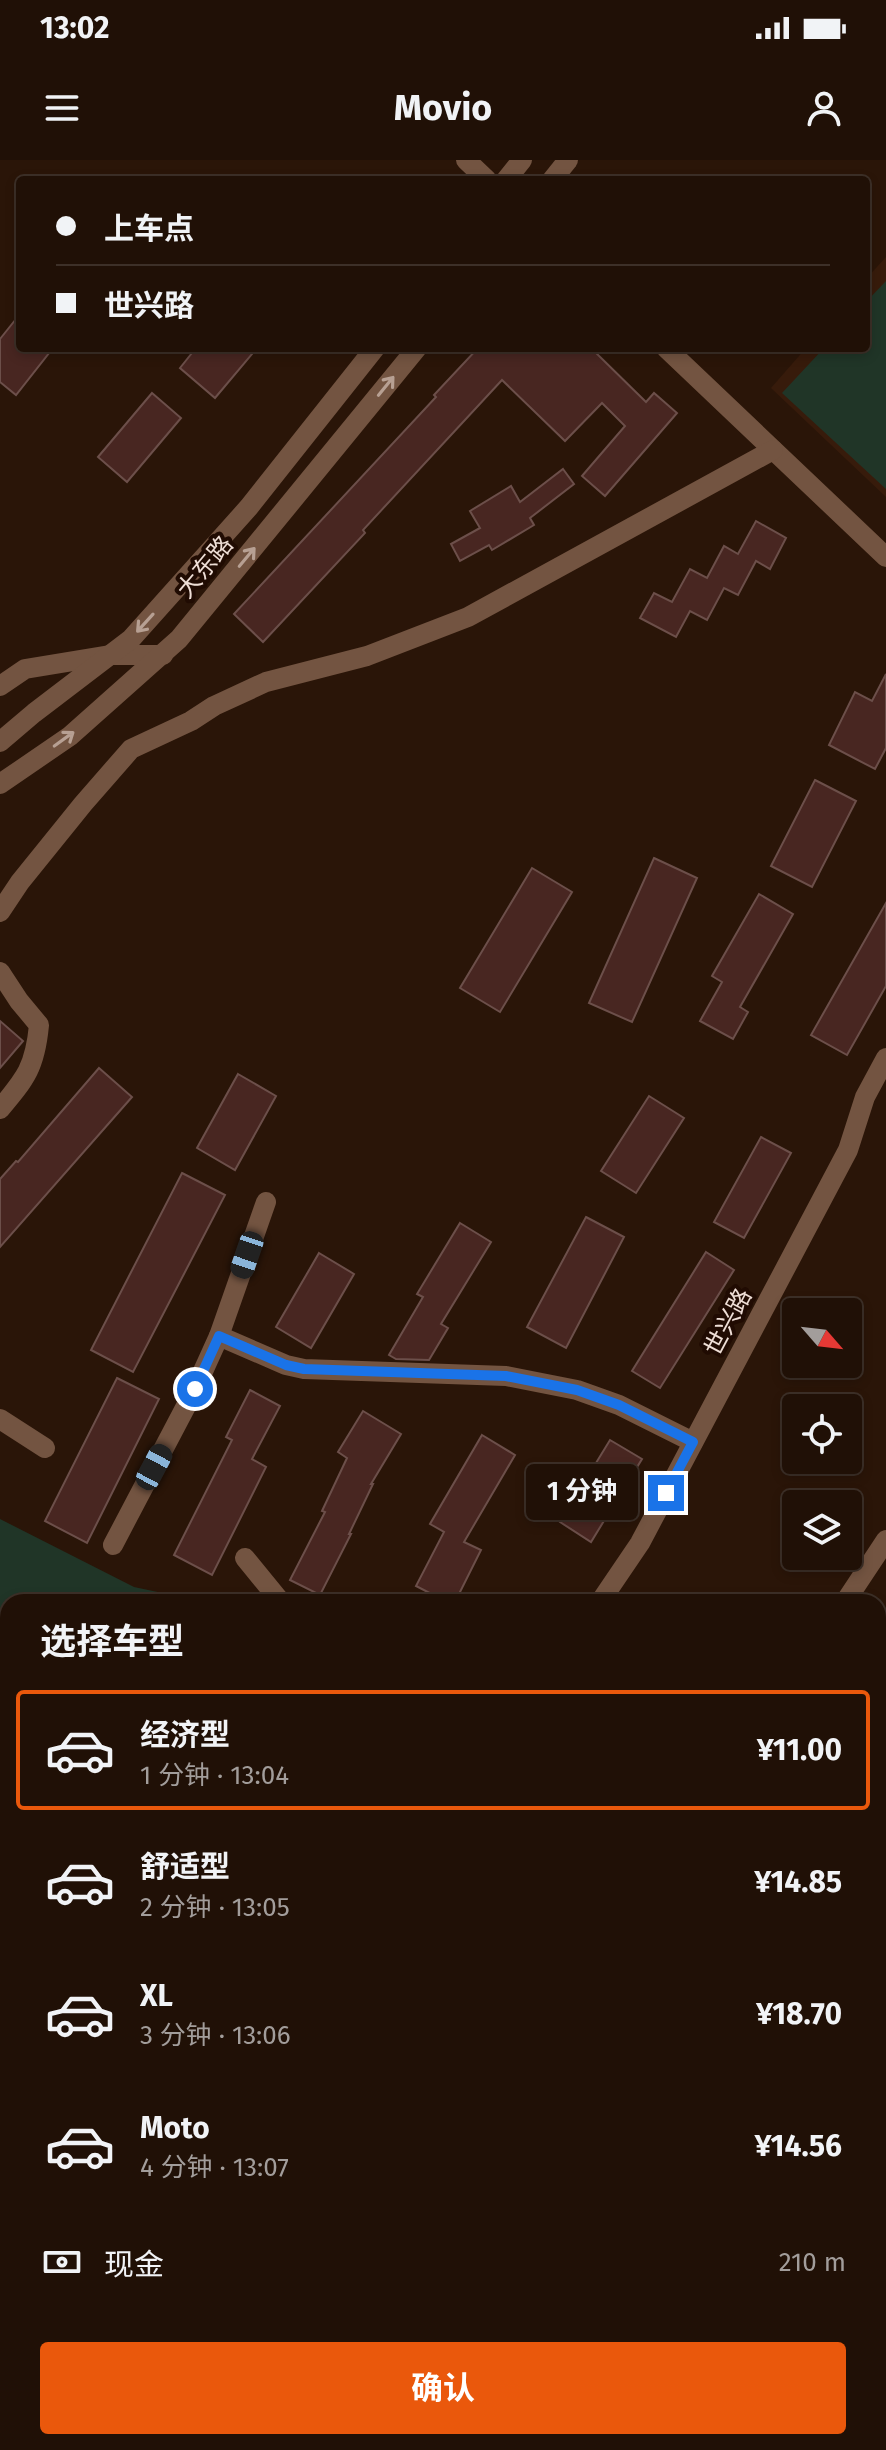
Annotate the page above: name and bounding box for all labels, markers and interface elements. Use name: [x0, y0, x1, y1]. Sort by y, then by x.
text: 13:02: [40, 10, 109, 46]
icon: menu: [40, 86, 84, 130]
text: Movio: [394, 86, 492, 130]
icon: person: [802, 86, 846, 130]
text: 上车点: [104, 211, 194, 247]
text: 世兴路: [104, 288, 194, 324]
one-way arrow: [378, 376, 395, 397]
street label: 大东路: [171, 530, 239, 604]
one-way arrow: [238, 547, 256, 567]
one-way arrow: [137, 613, 155, 633]
one-way arrow: [52, 731, 74, 748]
car: [228, 1228, 266, 1282]
street label: 世兴路: [699, 1284, 757, 1360]
north arrow: [782, 1298, 862, 1378]
map controls: [782, 1298, 862, 1570]
route start: [177, 1371, 213, 1407]
button: locate: [782, 1394, 862, 1474]
car: [132, 1440, 176, 1494]
callout: 1 分钟: [526, 1465, 638, 1521]
route end: [648, 1475, 684, 1511]
text: 1 分钟: [547, 1476, 617, 1507]
button: layers: [782, 1490, 862, 1570]
text: 选择车型: [40, 1620, 184, 1664]
icon: car: [44, 1714, 116, 1786]
text: 经济型: [140, 1717, 230, 1753]
text: ¥11.00: [757, 1732, 842, 1768]
text: 1 分钟 · 13:04: [140, 1760, 289, 1791]
icon: car: [44, 1846, 116, 1918]
text: 舒适型: [140, 1849, 230, 1885]
text: ¥14.85: [754, 1864, 842, 1900]
text: 2 分钟 · 13:05: [140, 1892, 290, 1923]
icon: car: [44, 1978, 116, 2050]
text: XL: [140, 1978, 173, 2014]
text: ¥18.70: [756, 1996, 842, 2032]
text: 3 分钟 · 13:06: [140, 2020, 291, 2051]
icon: car: [44, 2110, 116, 2182]
text: Moto: [140, 2110, 210, 2146]
text: ¥14.56: [754, 2128, 842, 2164]
text: 4 分钟 · 13:07: [140, 2152, 289, 2183]
icon: cash: [40, 2240, 84, 2284]
text: 现金: [104, 2247, 164, 2283]
text: 210 m: [779, 2247, 846, 2278]
button: 确认: [40, 2342, 846, 2434]

